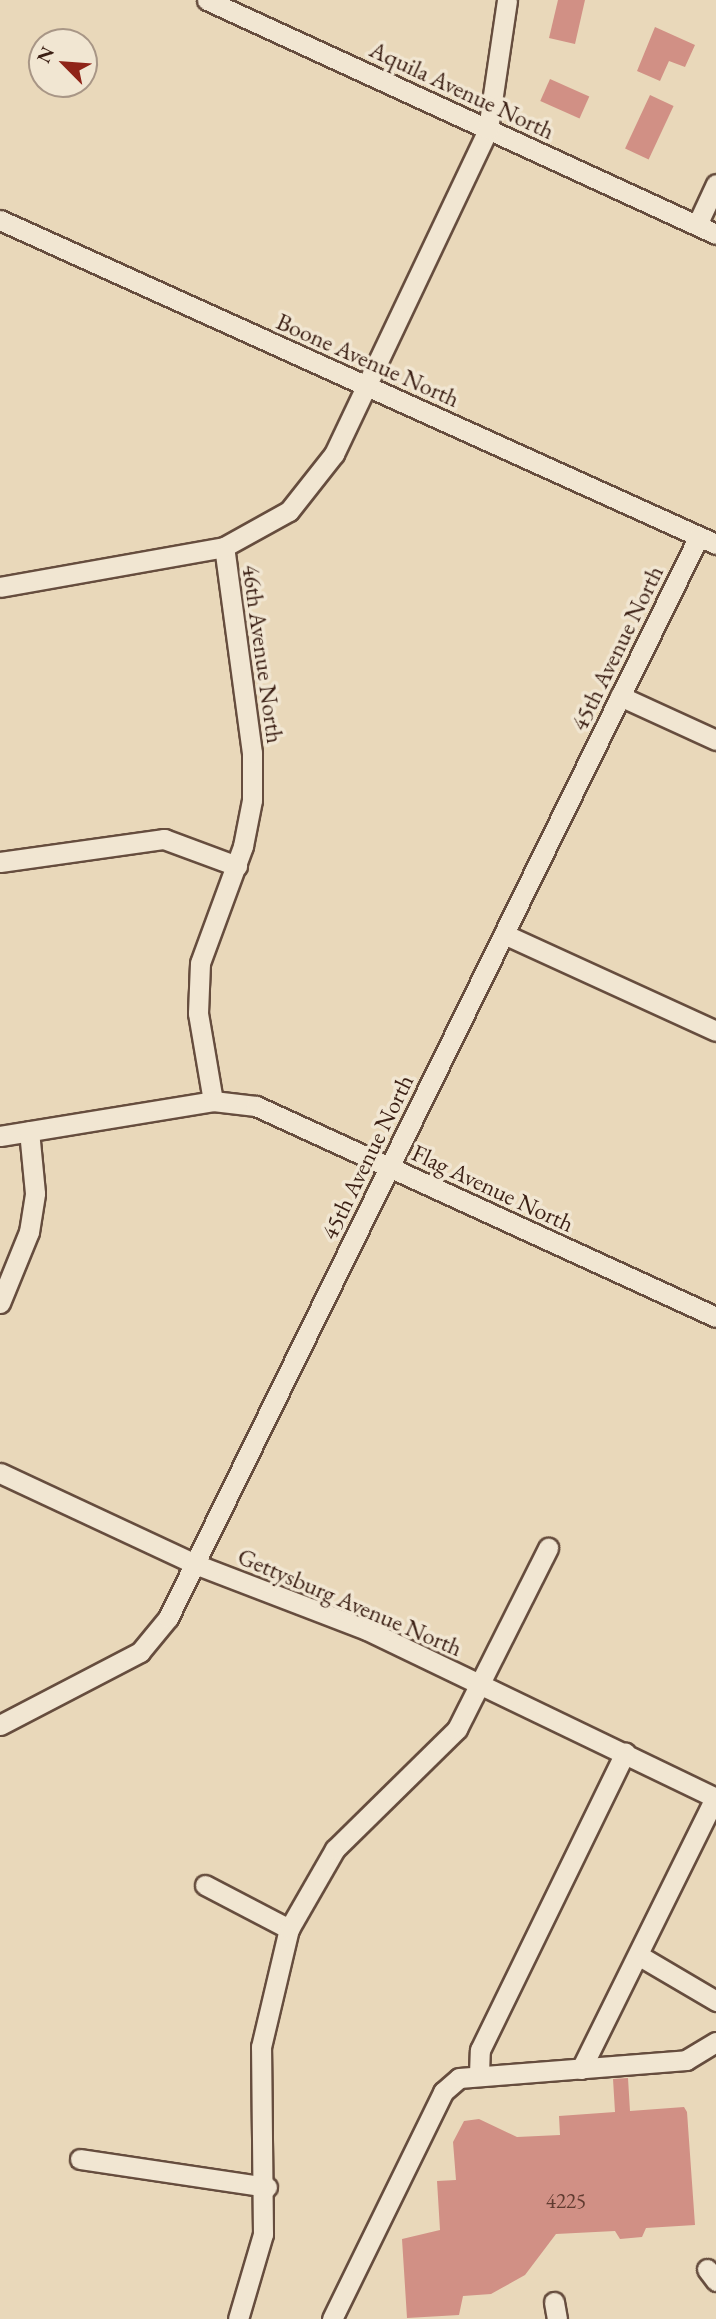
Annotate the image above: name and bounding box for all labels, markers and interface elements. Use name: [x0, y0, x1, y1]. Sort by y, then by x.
north arrow: [28, 28, 98, 98]
street label: Aquila Avenue North: [365, 35, 559, 145]
text: N: [31, 43, 60, 67]
street label: Boone Avenue North: [272, 307, 464, 413]
street label: 45th Avenue North: [565, 561, 669, 735]
street label: 46th Avenue North: [236, 563, 290, 745]
street label: 45th Avenue North: [315, 1070, 419, 1244]
street label: Flag Avenue North: [407, 1138, 579, 1238]
street label: Gettysburg Avenue North: [233, 1542, 467, 1662]
house number: 4225: [546, 2188, 586, 2214]

